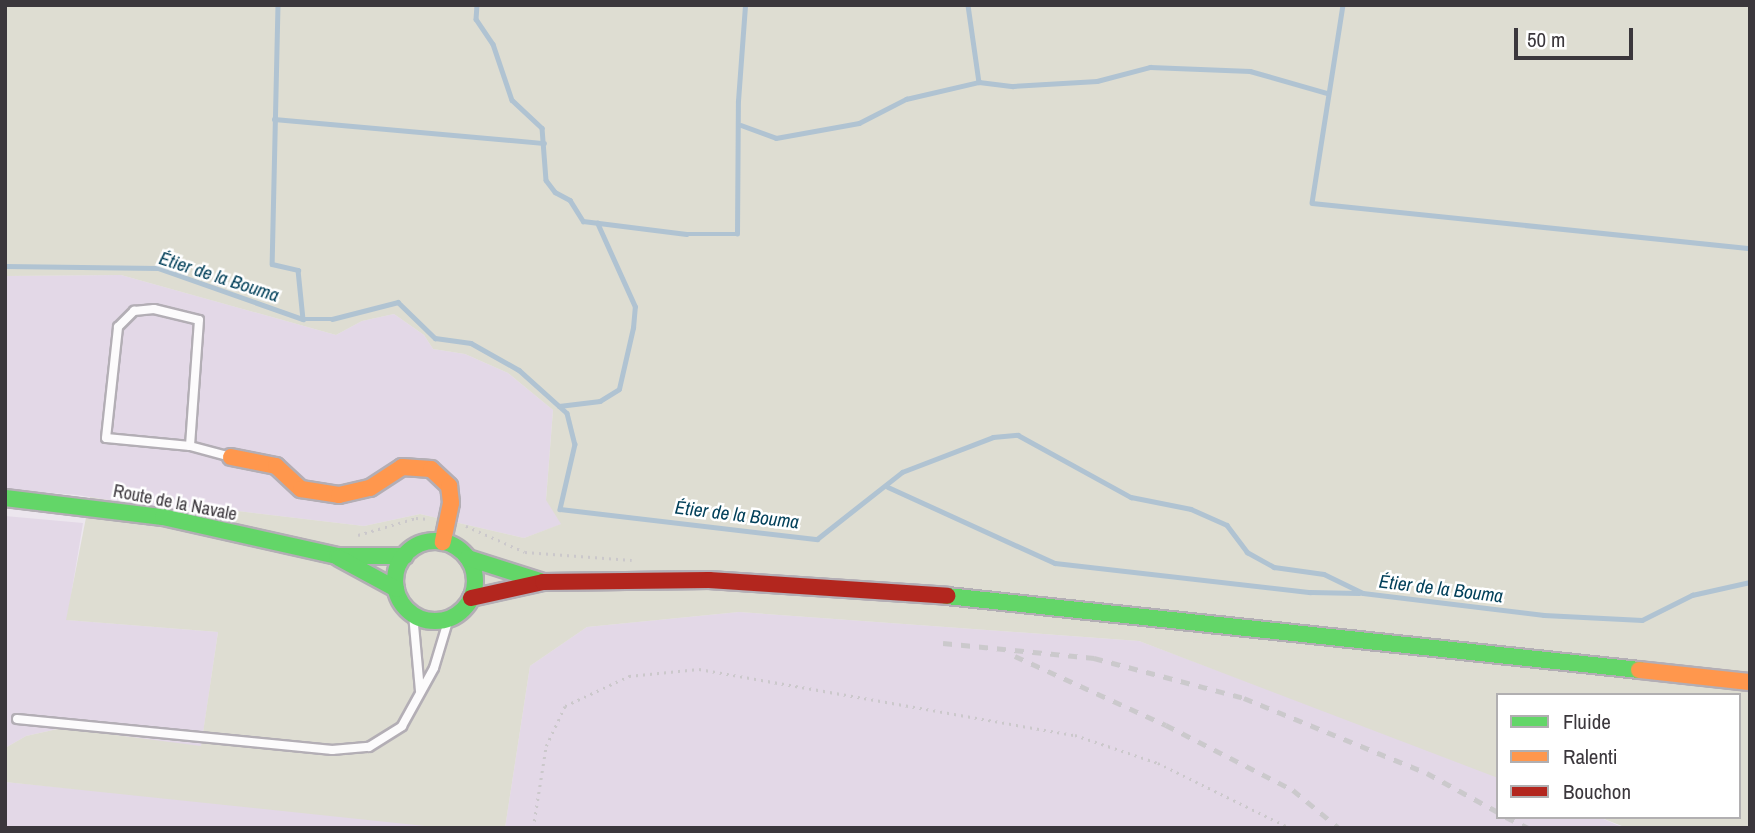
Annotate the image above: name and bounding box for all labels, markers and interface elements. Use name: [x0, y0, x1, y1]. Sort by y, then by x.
scale bar: [1517, 14, 1636, 58]
text: 50 m: [1527, 25, 1565, 54]
water label: Étier de la Bouma: [156, 247, 282, 307]
street label: Route de la Navale: [111, 480, 239, 526]
water label: Étier de la Bouma: [674, 496, 800, 534]
water label: Étier de la Bouma: [1378, 570, 1504, 608]
legend: [1496, 693, 1741, 819]
text: Fluide: [1563, 707, 1611, 736]
text: Ralenti: [1563, 742, 1618, 771]
text: Bouchon: [1563, 777, 1631, 806]

